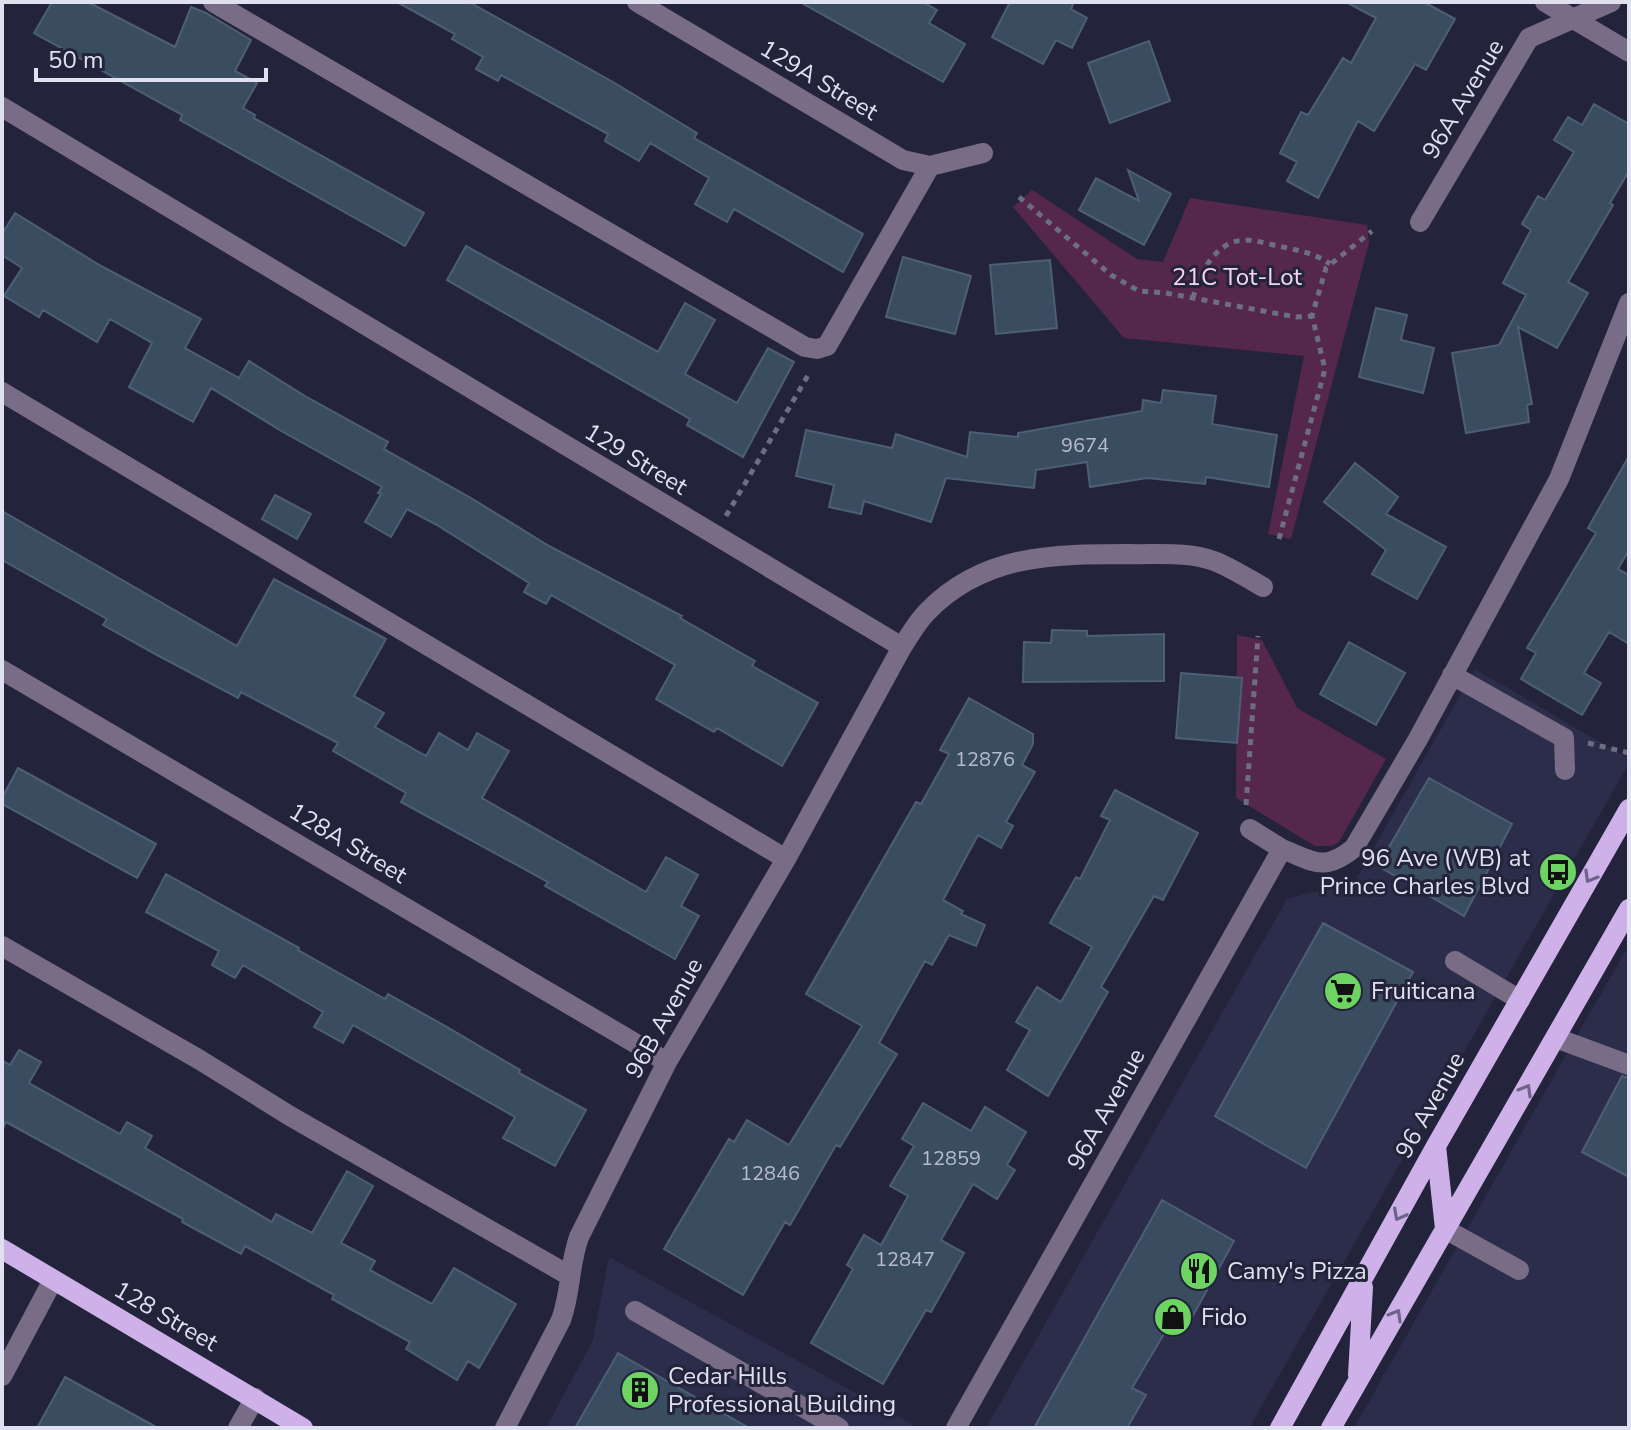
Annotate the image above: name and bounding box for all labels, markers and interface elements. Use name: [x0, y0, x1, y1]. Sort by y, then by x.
scale bar: [36, 32, 266, 82]
street label: 129A Street: [754, 32, 884, 128]
street label: 96A Avenue: [1415, 33, 1511, 165]
text: 50 m: [48, 44, 104, 76]
park label: 21C Tot-Lot: [1172, 261, 1303, 293]
street label: 129 Street: [579, 416, 694, 503]
house number: 9674: [1061, 432, 1109, 459]
house number: 12876: [955, 746, 1015, 773]
street label: 128A Street: [283, 795, 413, 891]
place label: 96 Ave (WB) at Prince Charles Blvd: [1320, 842, 1531, 902]
bus stop icon: 96 Ave (WB) at Prince Charles Blvd: [1537, 851, 1579, 893]
one-way arrow: [1584, 868, 1600, 883]
street label: 96B Avenue: [618, 952, 710, 1084]
supermarket icon: Fruiticana: [1322, 970, 1364, 1012]
place label: Fruiticana: [1371, 975, 1476, 1007]
street label: 96A Avenue: [1059, 1043, 1153, 1175]
street label: 96 Avenue: [1388, 1046, 1472, 1164]
one-way arrow: [1516, 1084, 1532, 1099]
house number: 12859: [921, 1145, 981, 1172]
house number: 12846: [740, 1160, 800, 1187]
one-way arrow: [1393, 1206, 1409, 1221]
house number: 12847: [875, 1246, 935, 1273]
restaurant icon: Camy's Pizza: [1178, 1250, 1220, 1292]
place label: Camy's Pizza: [1227, 1255, 1367, 1287]
street label: 128 Street: [108, 1273, 224, 1359]
shop icon: Fido: [1152, 1296, 1194, 1338]
place label: Fido: [1201, 1301, 1247, 1333]
one-way arrow: [1386, 1309, 1402, 1324]
place label: Cedar Hills Professional Building: [668, 1360, 896, 1420]
building icon: Cedar Hills Professional Building: [619, 1369, 661, 1411]

